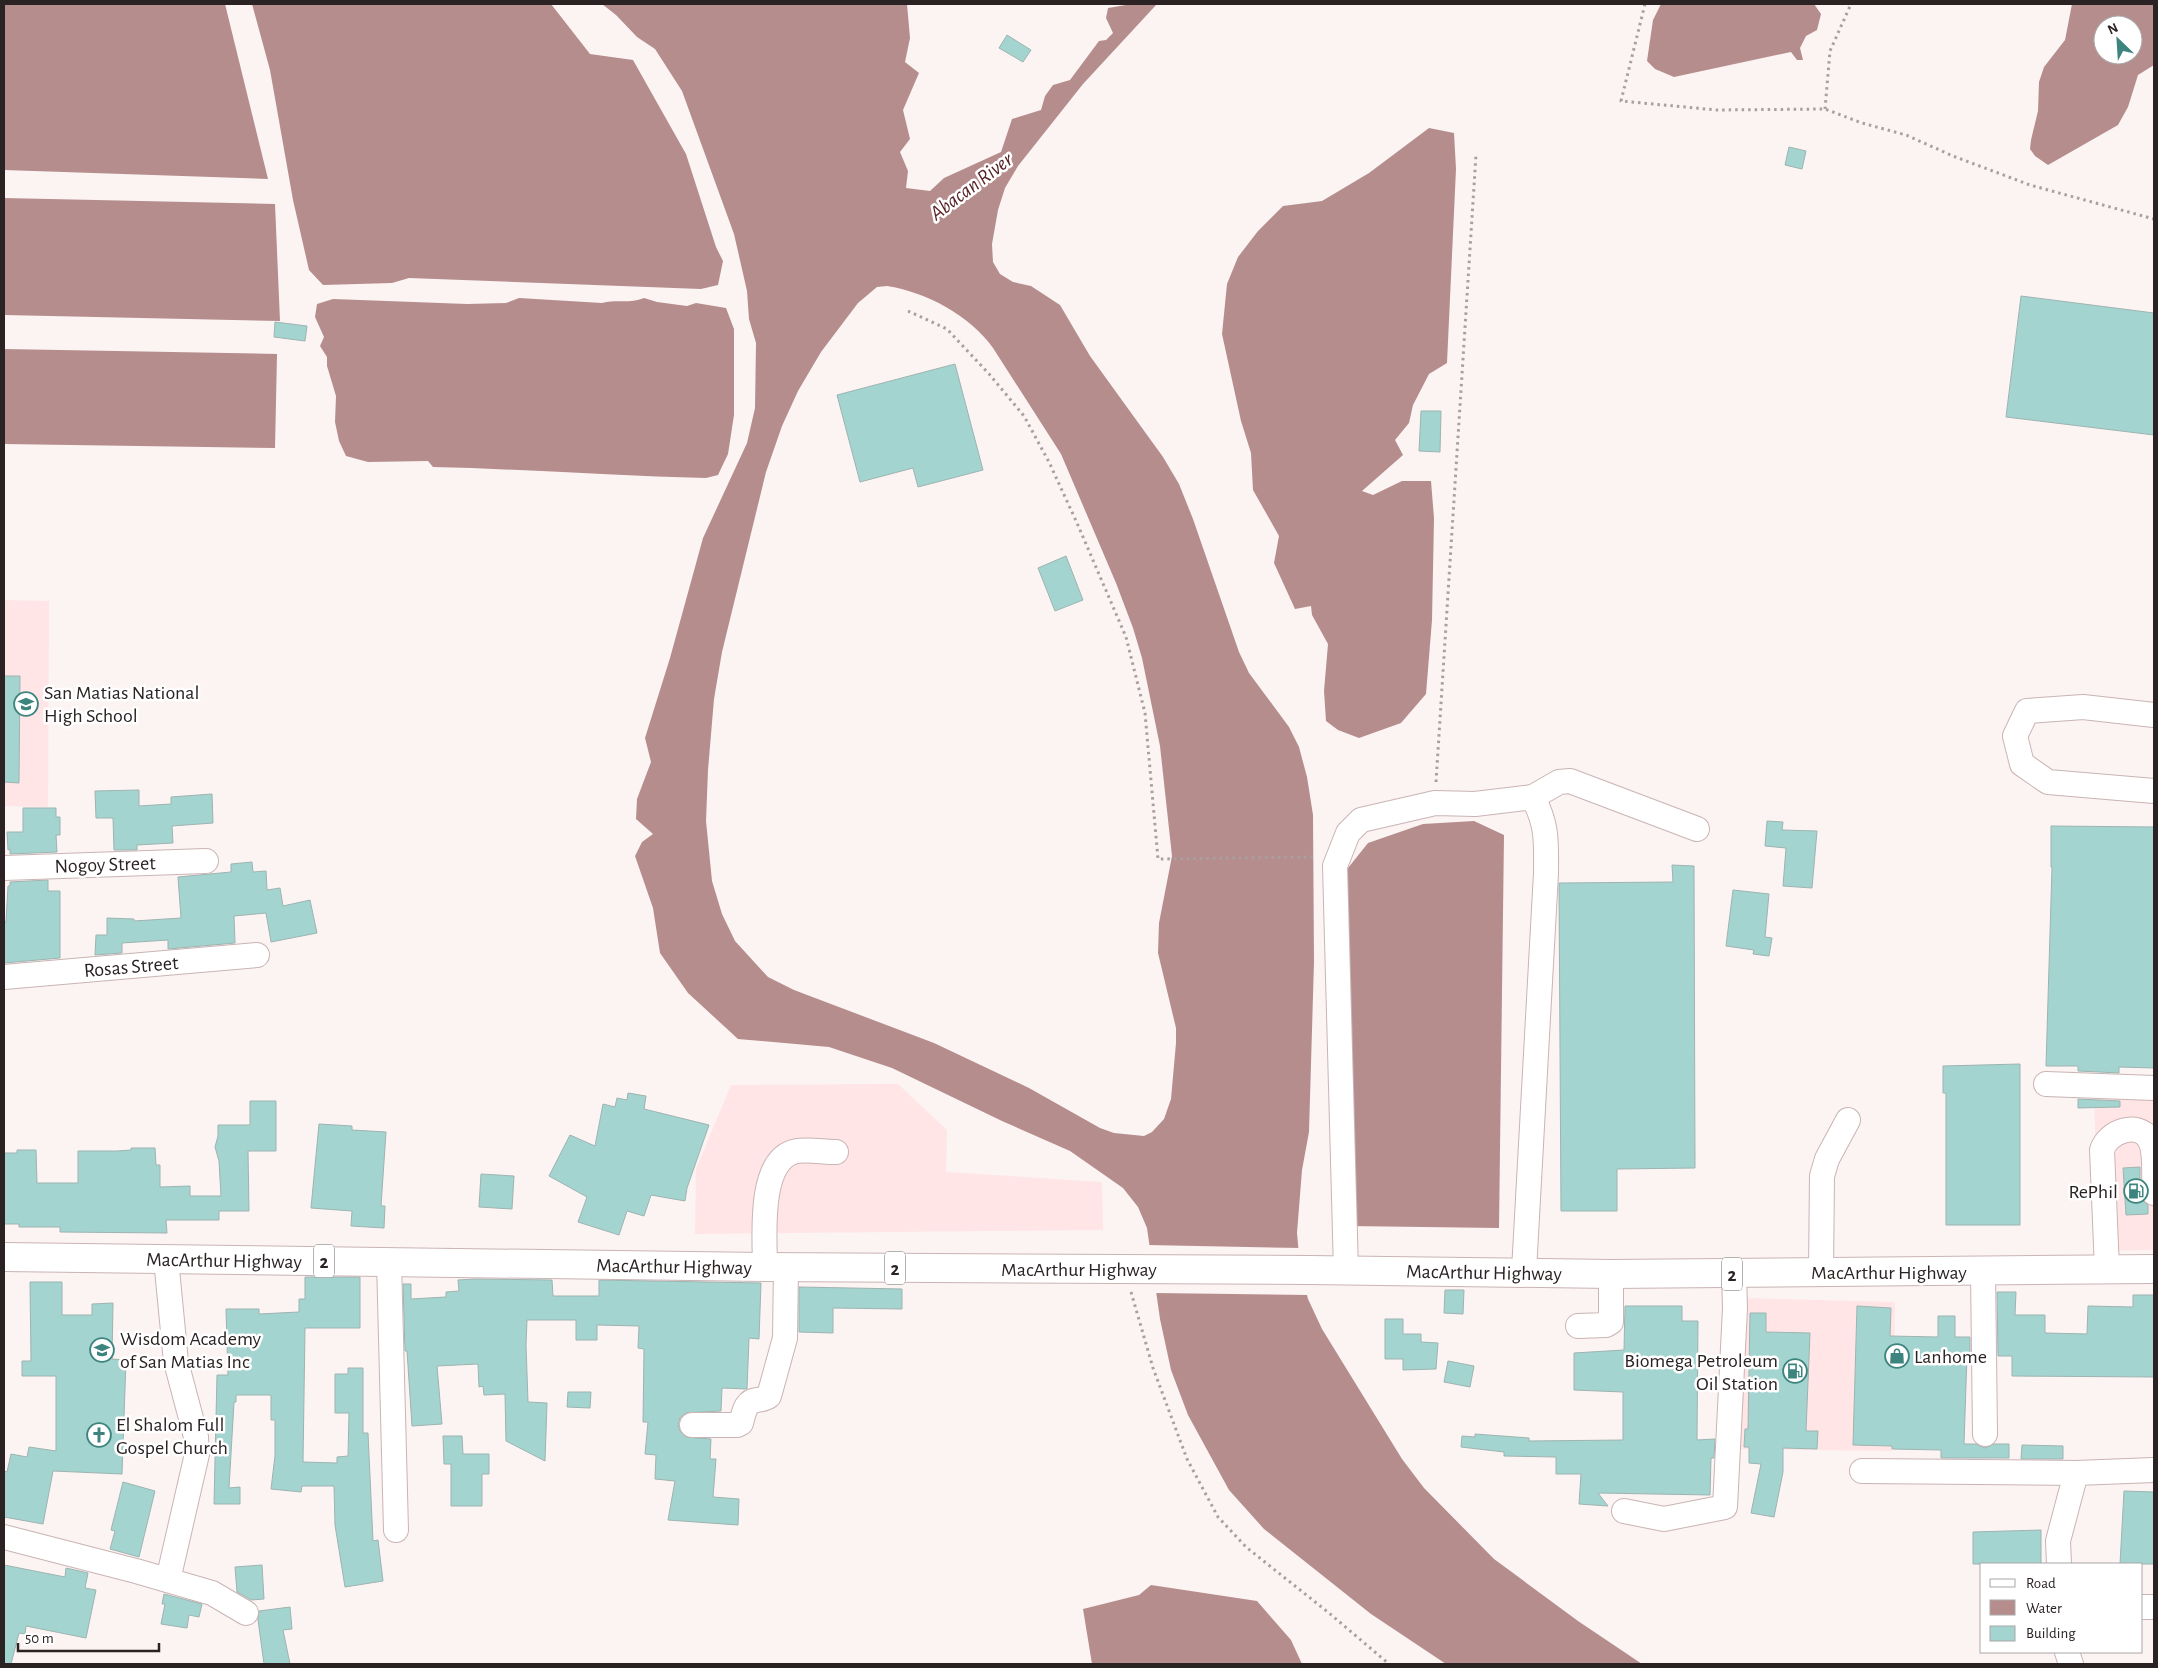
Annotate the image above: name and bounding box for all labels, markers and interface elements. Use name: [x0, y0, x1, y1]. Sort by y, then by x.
north arrow: [2093, 15, 2143, 65]
text: N: [2106, 21, 2120, 38]
water label: Abacan River: [925, 148, 1017, 225]
place label: San Matias National High School: [44, 683, 200, 726]
school or university icon: San Matias National High School: [13, 691, 39, 717]
street label: Nogoy Street: [54, 853, 157, 877]
street label: Rosas Street: [83, 953, 180, 981]
fuel station icon: RePhil: [2123, 1178, 2149, 1204]
place label: RePhil: [2068, 1182, 2118, 1202]
road number: 2: [314, 1244, 334, 1278]
street label: MacArthur Highway: [146, 1250, 303, 1272]
road number: 2: [885, 1252, 905, 1284]
street label: MacArthur Highway: [596, 1256, 753, 1278]
road number: 2: [1722, 1258, 1742, 1290]
street label: MacArthur Highway: [1001, 1260, 1157, 1280]
street label: MacArthur Highway: [1406, 1262, 1563, 1284]
street label: MacArthur Highway: [1811, 1263, 1967, 1283]
place label: Wisdom Academy of San Matias Inc: [120, 1329, 261, 1372]
school or university icon: Wisdom Academy of San Matias Inc: [89, 1337, 115, 1363]
shop icon: Lanhome: [1884, 1343, 1910, 1369]
place label: Lanhome: [1914, 1347, 1987, 1367]
place label: Biomega Petroleum Oil Station: [1624, 1351, 1778, 1394]
fuel station icon: Biomega Petroleum Oil Station: [1782, 1358, 1808, 1384]
place label: El Shalom Full Gospel Church: [116, 1415, 228, 1458]
church icon: El Shalom Full Gospel Church: [86, 1422, 112, 1448]
legend: [1980, 1563, 2143, 1653]
text: Road: [2026, 1576, 2056, 1591]
text: Water: [2026, 1601, 2062, 1616]
scale bar: [18, 1620, 159, 1652]
text: Building: [2026, 1626, 2076, 1641]
text: 50 m: [25, 1631, 54, 1646]

